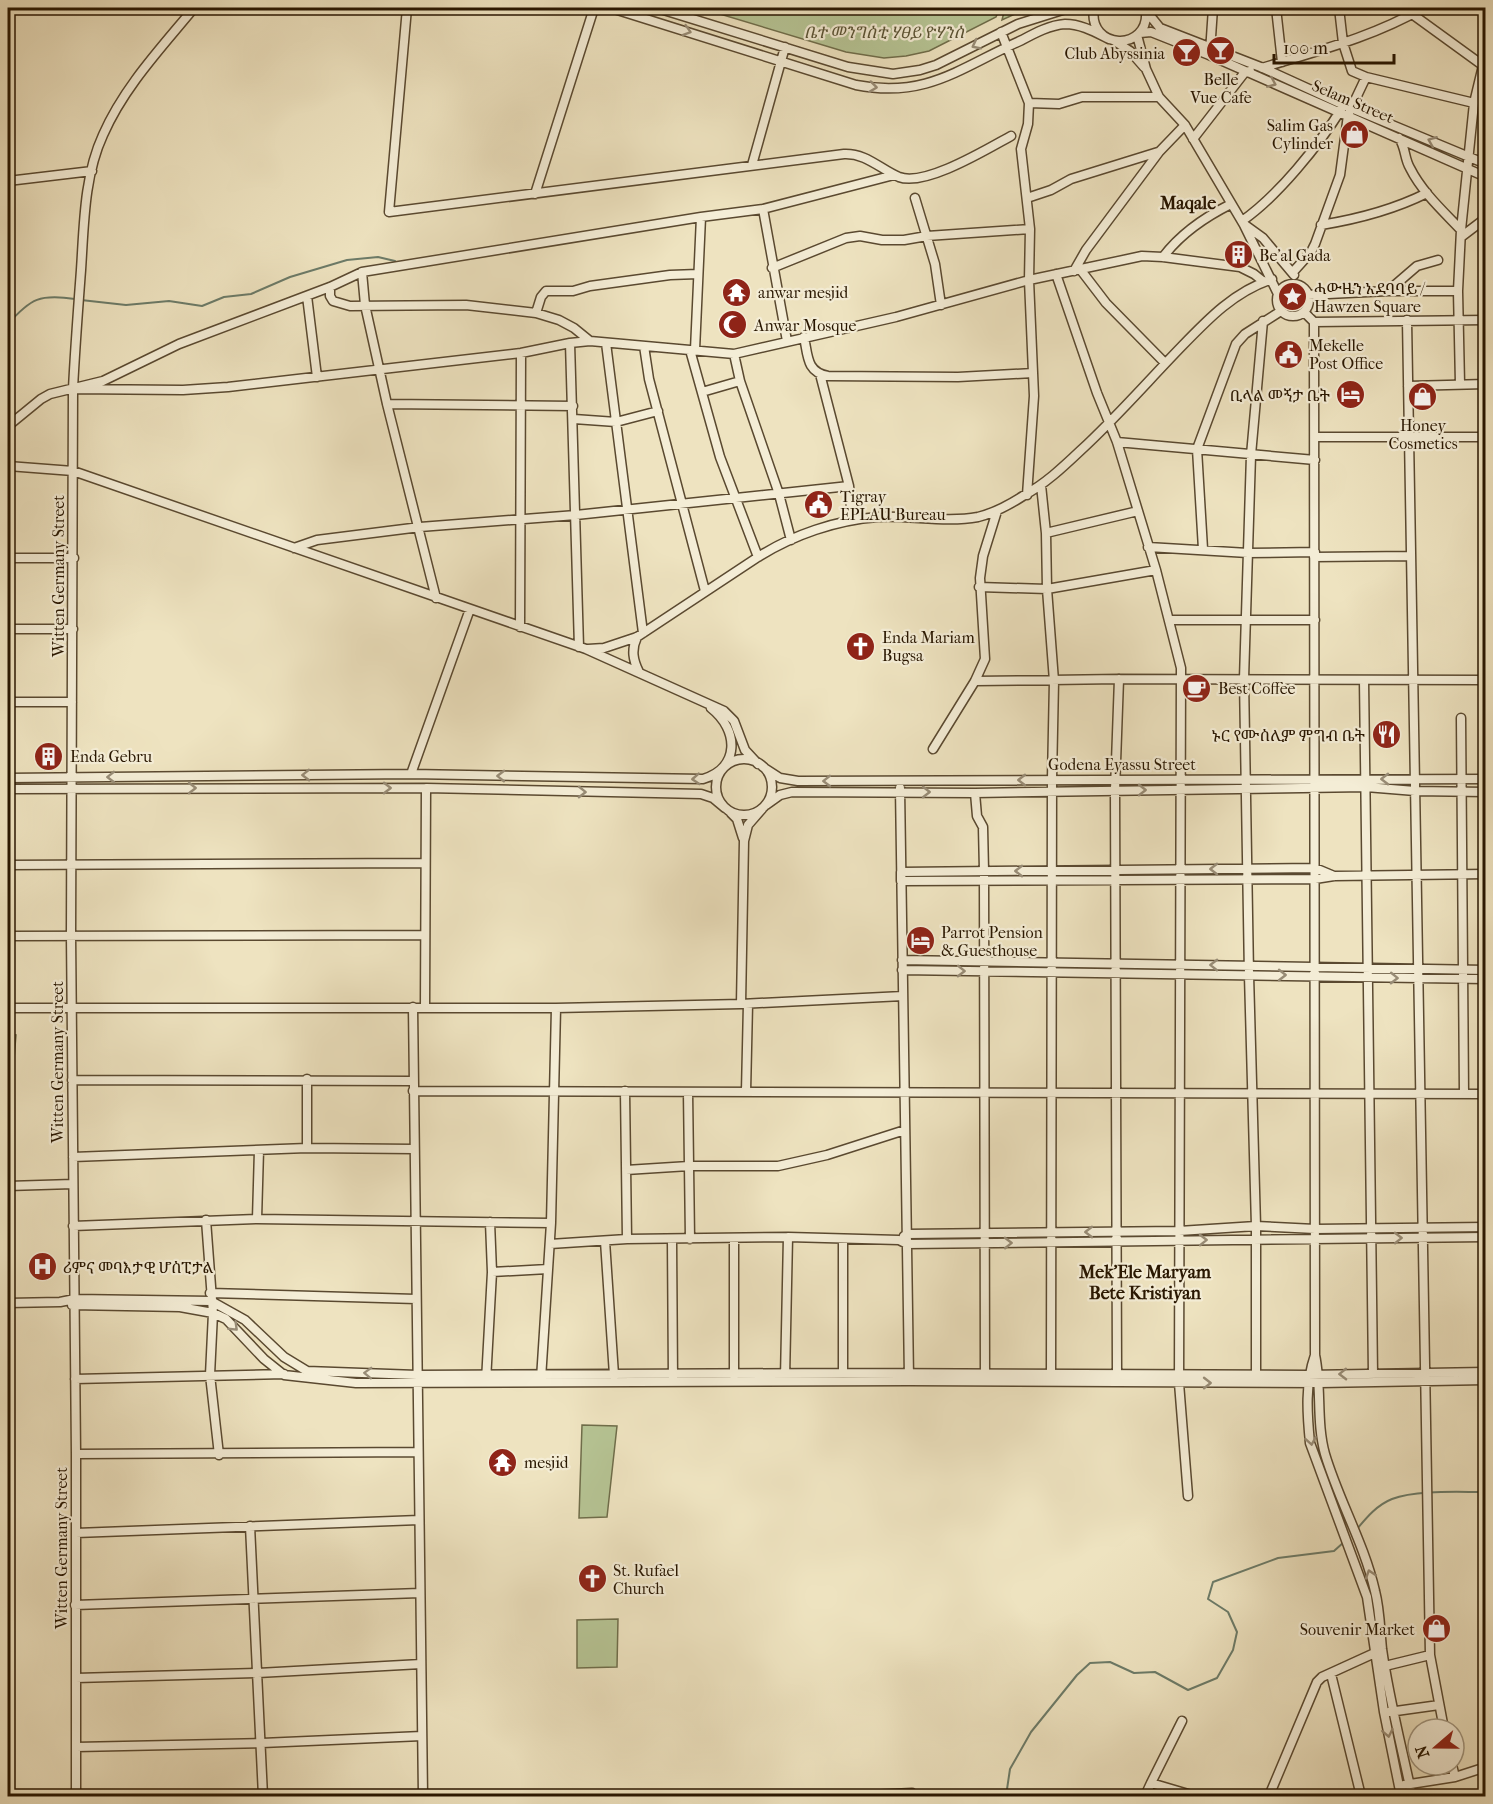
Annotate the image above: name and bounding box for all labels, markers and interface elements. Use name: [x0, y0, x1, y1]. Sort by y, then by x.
park label: ቤተ መንግስቲ ሃፀይ ዮሃንስ: [804, 23, 965, 42]
one-way arrow: [681, 24, 692, 36]
scale bar: [1274, 27, 1394, 65]
bar icon: Belle Vue Cafe: [1205, 35, 1237, 67]
bar icon: Club Abyssinia: [1170, 37, 1202, 69]
one-way arrow: [972, 38, 983, 49]
text: 100 m: [1283, 38, 1328, 59]
place label: Club Abyssinia: [1064, 44, 1166, 63]
place label: Belle Vue Cafe: [1189, 70, 1252, 107]
one-way arrow: [1265, 76, 1276, 88]
street label: Selam Street: [1309, 76, 1397, 127]
one-way arrow: [868, 81, 878, 93]
place label: Salim Gas Cylinder: [1267, 116, 1333, 153]
shop icon: Salim Gas Cylinder: [1338, 118, 1370, 150]
one-way arrow: [1427, 136, 1438, 148]
district label: Maqale: [1159, 193, 1216, 214]
building icon: Be'al Gada: [1222, 239, 1254, 271]
place label: Be'al Gada: [1259, 246, 1331, 265]
temple icon: anwar mesjid: [721, 276, 753, 308]
place label: ሓውዜን አደባባይ / Hawzen Square: [1314, 279, 1426, 316]
place icon: ሓውዜን አደባባይ / Hawzen Square: [1277, 281, 1309, 313]
place label: anwar mesjid: [758, 283, 848, 302]
mosque icon: Anwar Mosque: [717, 309, 749, 341]
place label: Anwar Mosque: [753, 316, 856, 335]
place label: Mekelle Post Office: [1309, 336, 1383, 373]
public building icon: Mekelle Post Office: [1272, 338, 1304, 370]
hotel icon: ቢላል መኝታ ቤት: [1335, 379, 1367, 411]
shop icon: Honey Cosmetics: [1407, 381, 1439, 413]
place label: ቢላል መኝታ ቤት: [1230, 386, 1331, 405]
place label: Honey Cosmetics: [1388, 416, 1458, 453]
place label: Tigray EPLAU Bureau: [840, 487, 946, 524]
public building icon: Tigray EPLAU Bureau: [803, 489, 835, 521]
street label: Witten Germany Street: [49, 495, 68, 658]
place label: Enda Mariam Bugsa: [882, 628, 975, 665]
church icon: Enda Mariam Bugsa: [845, 630, 877, 662]
cafe icon: Best Coffee: [1181, 672, 1213, 704]
place label: Best Coffee: [1218, 679, 1296, 698]
restaurant icon: ኑር የሙስሊም ምግብ ቤት: [1370, 719, 1402, 751]
place label: ኑር የሙስሊም ምግብ ቤት: [1212, 726, 1366, 745]
building icon: Enda Gebru: [33, 740, 65, 772]
place label: Enda Gebru: [70, 747, 152, 766]
street label: Godena Eyassu Street: [1048, 755, 1196, 774]
one-way arrow: [301, 769, 310, 781]
one-way arrow: [496, 770, 505, 782]
one-way arrow: [106, 771, 115, 783]
one-way arrow: [691, 772, 700, 785]
one-way arrow: [1381, 773, 1390, 785]
one-way arrow: [823, 774, 832, 787]
one-way arrow: [1018, 774, 1027, 786]
one-way arrow: [187, 782, 196, 794]
one-way arrow: [382, 782, 391, 794]
one-way arrow: [1137, 784, 1146, 796]
one-way arrow: [577, 786, 586, 798]
one-way arrow: [921, 786, 930, 798]
one-way arrow: [1210, 863, 1219, 875]
one-way arrow: [1015, 865, 1024, 877]
place label: Parrot Pension & Guesthouse: [941, 923, 1044, 960]
hotel icon: Parrot Pension & Guesthouse: [904, 925, 936, 957]
one-way arrow: [1210, 959, 1219, 971]
one-way arrow: [956, 965, 965, 977]
one-way arrow: [1277, 969, 1286, 982]
one-way arrow: [1390, 971, 1399, 984]
street label: Witten Germany Street: [48, 981, 67, 1144]
one-way arrow: [1084, 1226, 1093, 1238]
one-way arrow: [1393, 1232, 1402, 1244]
one-way arrow: [1198, 1234, 1207, 1247]
one-way arrow: [1003, 1237, 1012, 1249]
hospital icon: ሪምና መባእታዊ ሆስፒታል: [26, 1251, 58, 1283]
place label: ሪምና መባእታዊ ሆስፒታል: [63, 1258, 214, 1277]
district label: Mek'Ele Maryam Bete Kristiyan: [1078, 1262, 1212, 1304]
one-way arrow: [227, 1320, 237, 1331]
one-way arrow: [363, 1367, 372, 1380]
one-way arrow: [1339, 1368, 1348, 1380]
one-way arrow: [1202, 1377, 1211, 1389]
one-way arrow: [1304, 1436, 1317, 1446]
temple icon: mesjid: [487, 1446, 519, 1478]
place label: mesjid: [524, 1453, 569, 1472]
street label: Witten Germany Street: [52, 1467, 71, 1630]
place label: St. Rufael Church: [613, 1561, 679, 1598]
church icon: St. Rufael Church: [576, 1563, 608, 1595]
one-way arrow: [1365, 1569, 1378, 1580]
shop icon: Souvenir Market: [1420, 1613, 1452, 1645]
place label: Souvenir Market: [1300, 1620, 1415, 1639]
north arrow: [1406, 1717, 1466, 1777]
one-way arrow: [1381, 1728, 1394, 1738]
text: N: [1411, 1742, 1433, 1761]

